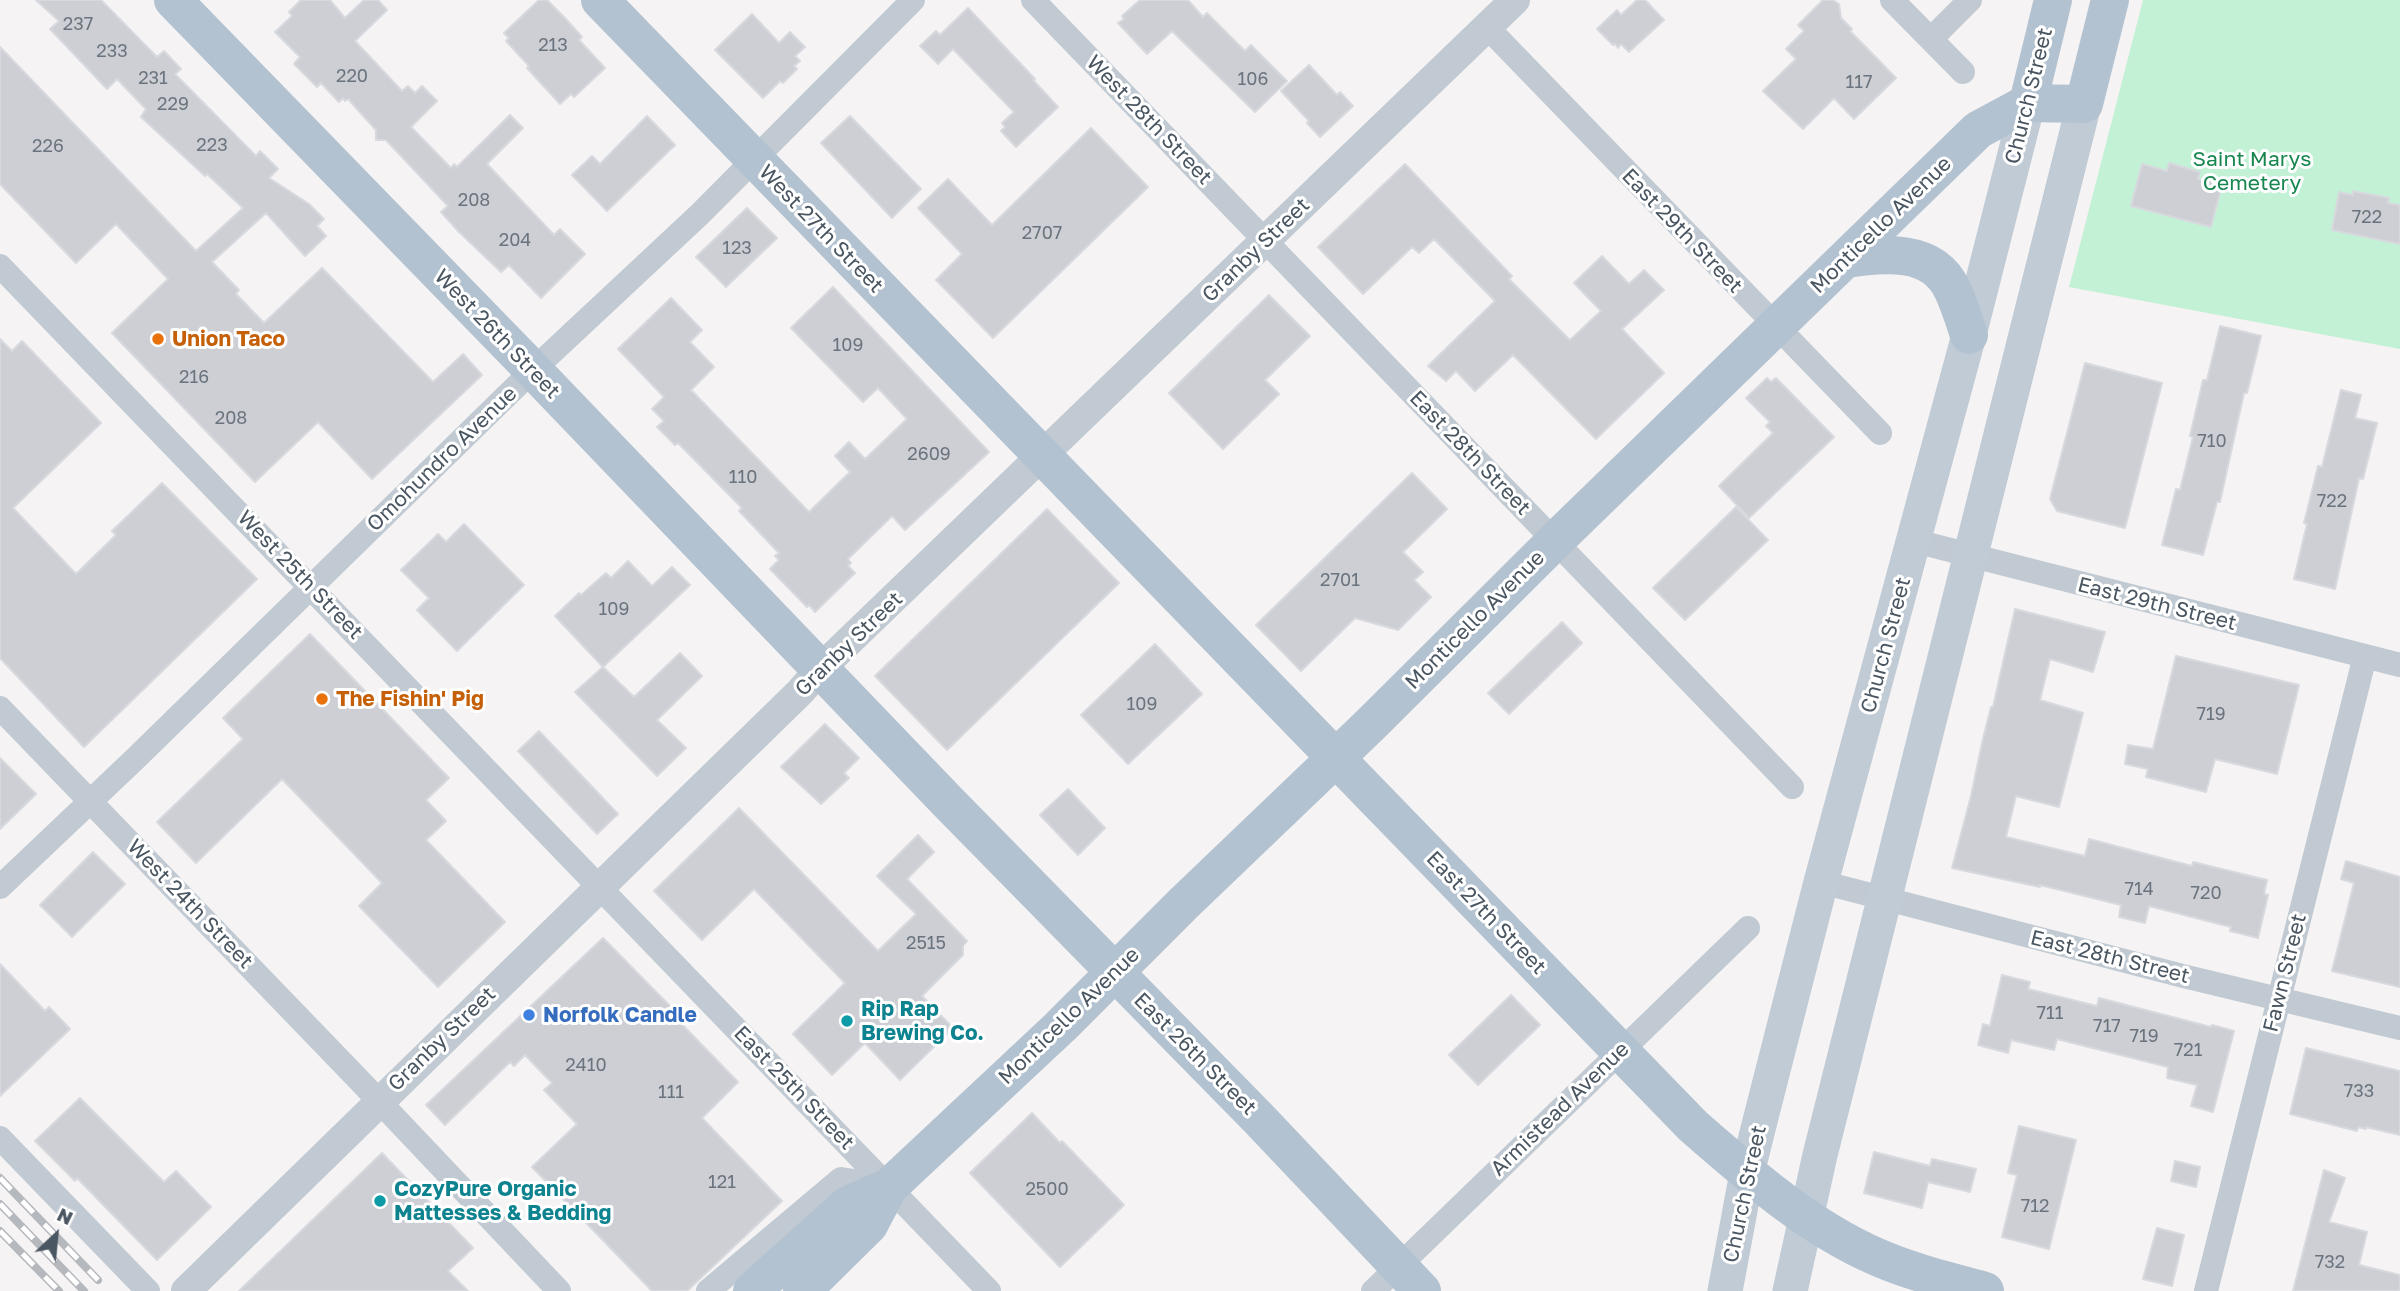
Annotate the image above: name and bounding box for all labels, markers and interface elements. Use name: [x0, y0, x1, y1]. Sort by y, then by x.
house number: 237: [63, 13, 93, 35]
street label: Church Street: [2000, 25, 2058, 167]
house number: 213: [538, 34, 568, 56]
house number: 233: [96, 40, 128, 62]
street label: West 28th Street: [1081, 50, 1217, 190]
house number: 220: [336, 65, 368, 87]
house number: 231: [138, 67, 168, 89]
house number: 106: [1238, 68, 1268, 90]
house number: 117: [1846, 71, 1872, 93]
house number: 229: [157, 93, 189, 115]
house number: 223: [196, 134, 228, 156]
house number: 226: [32, 135, 64, 157]
park label: Saint Marys Cemetery: [2193, 146, 2311, 196]
street label: Monticello Avenue: [1805, 151, 1957, 299]
street label: West 27th Street: [753, 160, 889, 298]
street label: East 29th Street: [1616, 164, 1748, 298]
house number: 208: [458, 189, 490, 211]
street label: Granby Street: [1197, 193, 1315, 307]
house number: 722: [2352, 206, 2382, 228]
house number: 2707: [1022, 222, 1062, 244]
house number: 204: [499, 229, 531, 251]
house number: 123: [722, 237, 752, 259]
street label: West 26th Street: [429, 264, 565, 404]
place label: Union Taco: [172, 326, 285, 352]
marker: Union Taco: [150, 331, 166, 347]
house number: 109: [833, 334, 863, 356]
house number: 216: [179, 366, 209, 388]
street label: Omohundro Avenue: [362, 381, 522, 537]
street label: East 28th Street: [1404, 386, 1536, 520]
house number: 208: [215, 407, 247, 429]
house number: 710: [2197, 430, 2227, 452]
house number: 2609: [907, 443, 951, 465]
house number: 110: [729, 466, 757, 488]
house number: 722: [2317, 490, 2347, 512]
street label: West 25th Street: [232, 505, 368, 645]
street label: Monticello Avenue: [1400, 545, 1550, 695]
house number: 2701: [1320, 569, 1360, 591]
street label: East 29th Street: [2075, 572, 2239, 636]
street label: Church Street: [1856, 574, 1916, 716]
street label: Granby Street: [790, 587, 908, 701]
house number: 109: [599, 598, 629, 620]
place label: The Fishin' Pig: [336, 686, 484, 712]
marker: The Fishin' Pig: [314, 691, 330, 707]
house number: 109: [1127, 693, 1157, 715]
house number: 719: [2196, 703, 2226, 725]
street label: West 24th Street: [122, 834, 258, 974]
street label: East 27th Street: [1421, 846, 1551, 980]
house number: 714: [2124, 878, 2154, 900]
house number: 720: [2190, 882, 2222, 904]
street label: Fawn Street: [2258, 911, 2312, 1035]
street label: East 28th Street: [2028, 925, 2192, 989]
house number: 2515: [906, 932, 946, 954]
street label: Monticello Avenue: [993, 942, 1145, 1090]
street label: Granby Street: [383, 982, 501, 1096]
street label: East 26th Street: [1129, 988, 1261, 1120]
place label: Rip Rap Brewing Co.: [861, 996, 984, 1046]
place label: Norfolk Candle: [543, 1002, 697, 1028]
house number: 711: [2037, 1002, 2063, 1024]
marker: Norfolk Candle: [521, 1007, 537, 1023]
marker: Rip Rap Brewing Co.: [839, 1013, 855, 1029]
house number: 717: [2093, 1015, 2121, 1037]
street label: East 25th Street: [729, 1021, 859, 1155]
house number: 719: [2129, 1025, 2159, 1047]
street label: Armistead Avenue: [1486, 1037, 1634, 1181]
house number: 721: [2174, 1039, 2202, 1061]
house number: 2410: [565, 1054, 607, 1076]
house number: 733: [2344, 1080, 2374, 1102]
house number: 111: [658, 1081, 684, 1103]
street label: Church Street: [1718, 1123, 1772, 1265]
house number: 121: [708, 1171, 736, 1193]
place label: CozyPure Organic Mattesses & Bedding: [394, 1176, 611, 1226]
house number: 2500: [1025, 1178, 1069, 1200]
marker: CozyPure Organic Mattesses & Bedding: [372, 1193, 388, 1209]
house number: 712: [2021, 1195, 2049, 1217]
north arrow: [21, 1200, 91, 1270]
text: N: [54, 1202, 77, 1229]
house number: 732: [2315, 1251, 2345, 1273]

